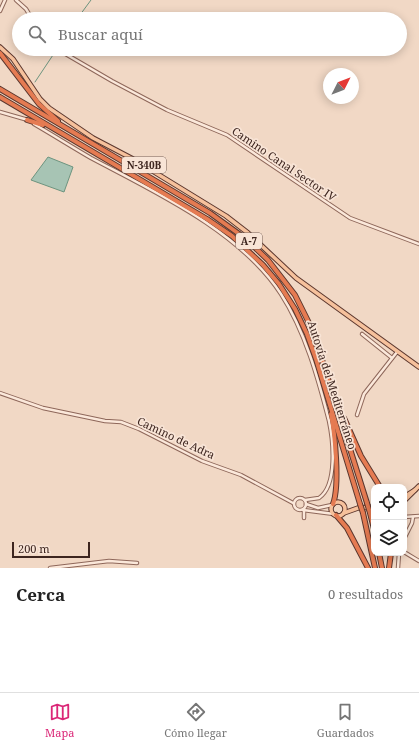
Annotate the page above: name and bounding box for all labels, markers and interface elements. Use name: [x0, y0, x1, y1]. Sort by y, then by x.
search box: [12, 12, 407, 56]
icon: search: [26, 23, 48, 45]
text: Buscar aquí: [58, 24, 143, 44]
north arrow: [323, 68, 359, 104]
street label: Camino Canal Sector IV: [229, 123, 340, 204]
road number: N-340B: [122, 157, 166, 173]
road number: A-7: [236, 233, 262, 249]
street label: Autovía del Mediterráneo: [305, 319, 360, 451]
street label: Camino de Adra: [135, 413, 217, 462]
map controls: [371, 484, 407, 556]
button: locate: [371, 484, 407, 520]
button: layers: [371, 520, 407, 556]
scale bar: [12, 540, 90, 559]
text: 200 m: [18, 541, 50, 556]
text: Cerca: [16, 583, 65, 606]
text: 0 resultados: [328, 585, 403, 603]
tab: Mapa: [45, 701, 74, 740]
tab: Cómo llegar: [164, 701, 227, 740]
tab: Guardados: [317, 701, 374, 740]

